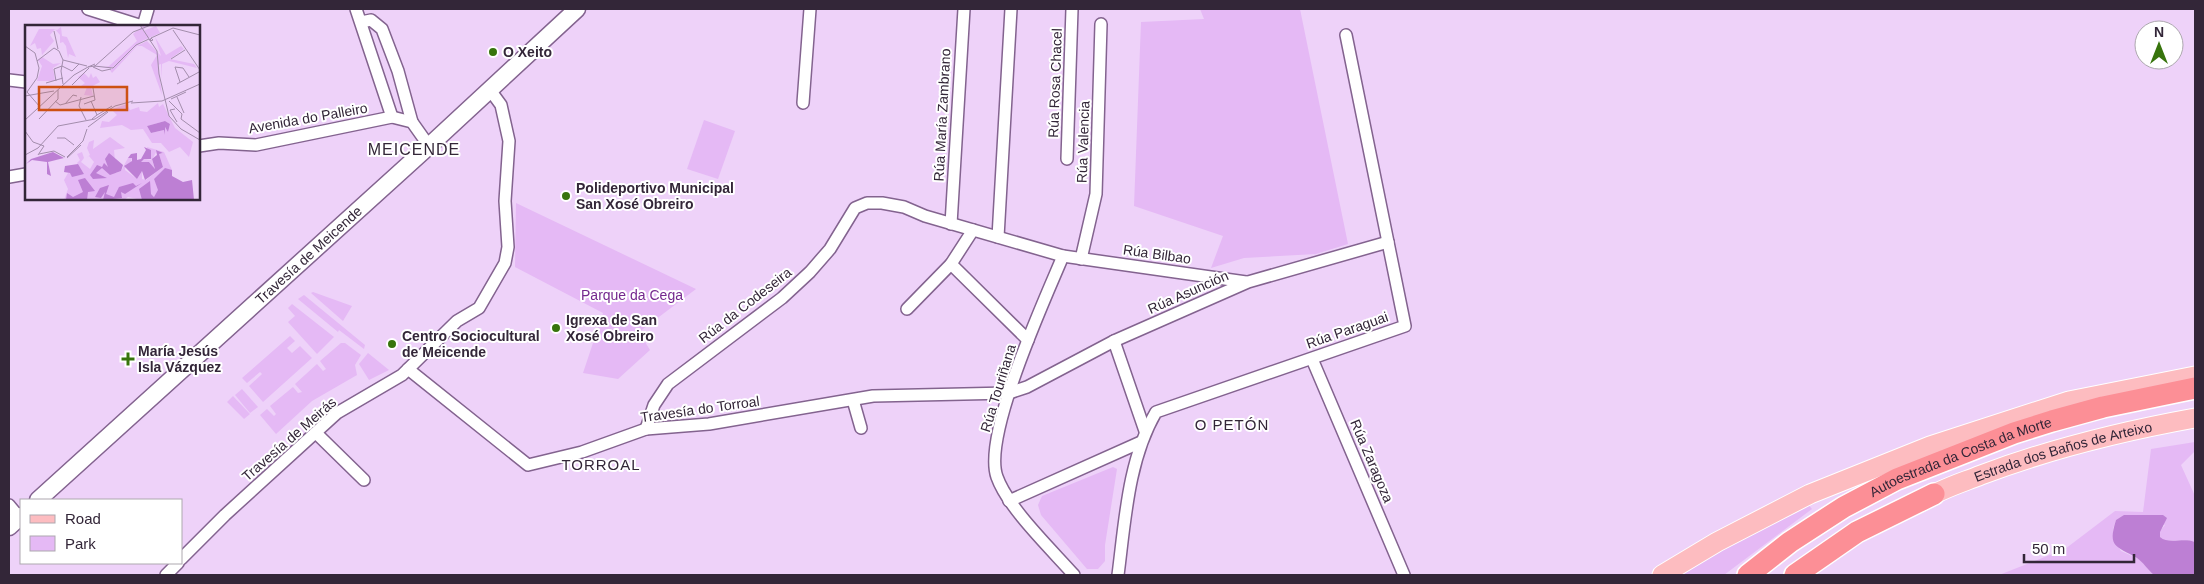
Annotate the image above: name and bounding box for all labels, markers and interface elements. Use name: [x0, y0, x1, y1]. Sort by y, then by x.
north arrow: [2134, 20, 2184, 70]
text: N: [2154, 24, 2164, 40]
inset map: [25, 25, 200, 200]
street label: Rúa Rosa Chacel: [1045, 28, 1065, 138]
place label: O Xeito: [503, 44, 552, 60]
marker: O Xeito: [487, 46, 499, 58]
street label: Rúa María Zambrano: [931, 48, 953, 182]
street label: Avenida do Palleiro: [247, 100, 369, 136]
street label: Rúa Valencia: [1074, 100, 1092, 183]
district label: MEICENDE: [368, 141, 460, 158]
place label: Polideportivo Municipal San Xosé Obreiro: [576, 180, 734, 212]
marker: Polideportivo Municipal San Xosé Obreiro: [560, 190, 572, 202]
street label: Travesía de Meicende: [252, 203, 365, 307]
street label: Rúa Bilbao: [1122, 241, 1192, 267]
street label: Rúa da Codeseira: [696, 264, 795, 346]
street label: Rúa Asunción: [1145, 267, 1231, 317]
park label: Parque da Cega: [581, 287, 683, 303]
street label: Rúa Paraguai: [1304, 308, 1390, 352]
place label: Igrexa de San Xosé Obreiro: [566, 312, 657, 344]
marker: Igrexa de San Xosé Obreiro: [550, 322, 562, 334]
place label: Centro Sociocultural de Meicende: [402, 328, 540, 360]
marker: Centro Sociocultural de Meicende: [386, 338, 398, 350]
street label: Rúa Touriñana: [977, 342, 1019, 434]
place label: María Jesús Isla Vázquez: [138, 343, 221, 375]
marker: María Jesús Isla Vázquez: [122, 353, 134, 365]
street label: Travesía do Torroal: [640, 393, 760, 425]
street label: Travesía de Meirás: [239, 394, 339, 484]
street label: Autoestrada da Costa da Morte: [1867, 414, 2054, 500]
district label: O PETÓN: [1195, 416, 1269, 433]
street label: Rúa Zaragoza: [1347, 417, 1397, 505]
street label: Estrada dos Baños de Arteixo: [1972, 419, 2154, 485]
district label: TORROAL: [561, 456, 641, 473]
legend: [20, 499, 182, 564]
text: Road: [65, 510, 101, 527]
scale bar: [2024, 532, 2134, 564]
text: Park: [65, 535, 96, 552]
text: 50 m: [2032, 540, 2065, 557]

